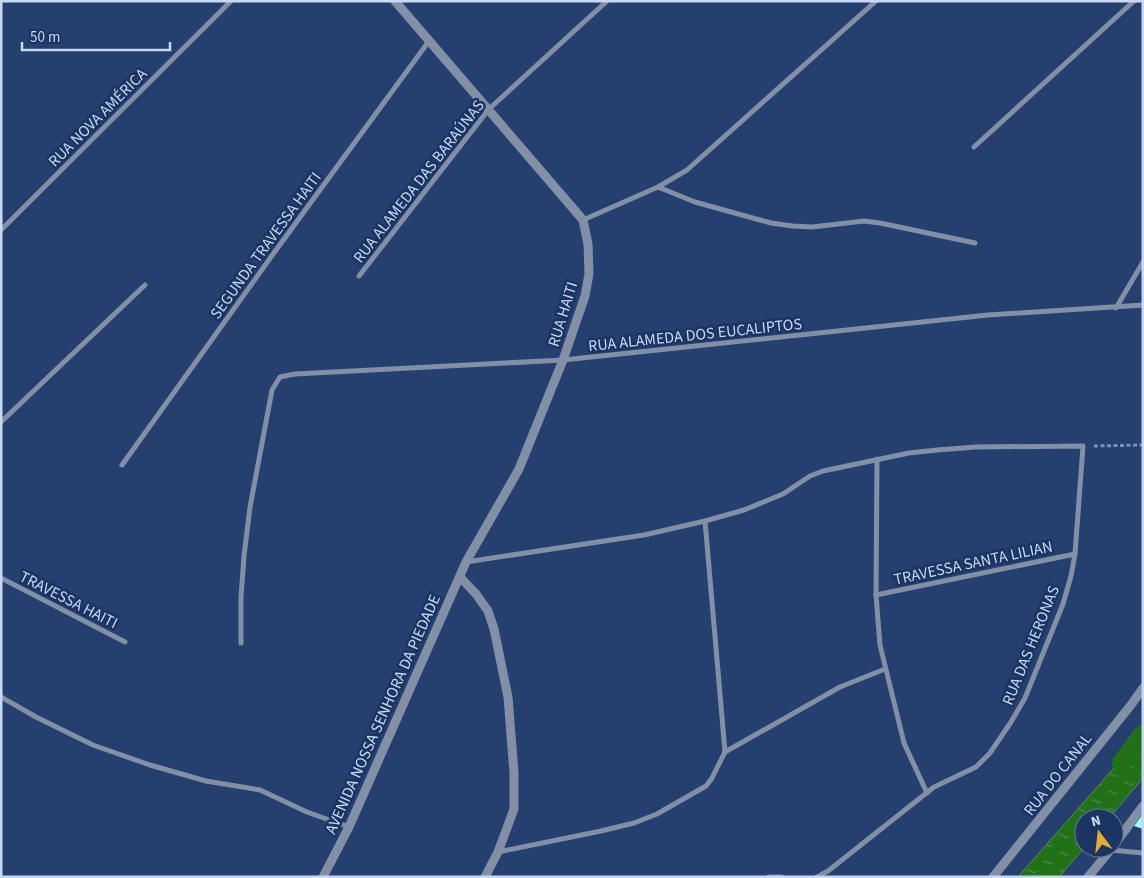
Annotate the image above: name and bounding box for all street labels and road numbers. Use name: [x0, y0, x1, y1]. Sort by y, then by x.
street label: RUA NOVA AMÉRICA: [43, 63, 152, 172]
street label: RUA ALAMEDA DAS BARAÚNAS: [348, 95, 489, 268]
street label: SEGUNDA TRAVESSA HAITI: [205, 168, 327, 324]
street label: RUA HAITI: [543, 279, 583, 350]
street label: RUA ALAMEDA DOS EUCALIPTOS: [587, 313, 803, 357]
street label: TRAVESSA SANTA LILIAN: [892, 535, 1055, 591]
street label: TRAVESSA HAITI: [16, 566, 121, 634]
street label: RUA DAS HERONAS: [997, 582, 1065, 709]
street label: AVENIDA NOSSA SENHORA DA PIEDADE: [320, 591, 446, 838]
street label: RUA DO CANAL: [1019, 729, 1097, 821]

